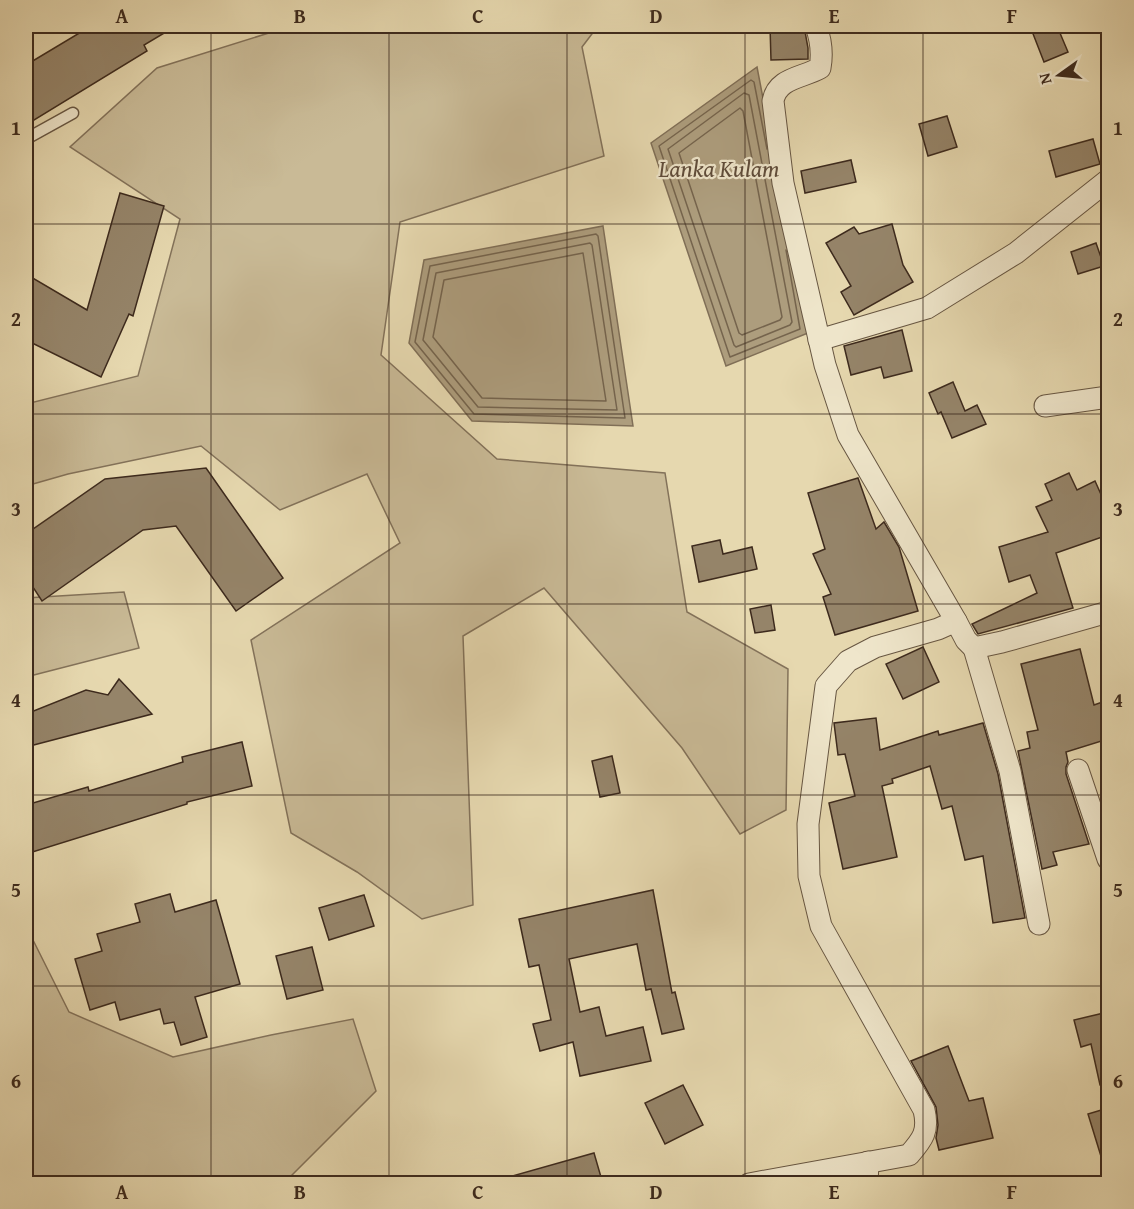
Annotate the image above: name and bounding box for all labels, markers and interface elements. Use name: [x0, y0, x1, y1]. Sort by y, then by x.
text: A: [116, 1, 129, 30]
text: B: [294, 1, 306, 30]
text: C: [472, 1, 484, 30]
text: D: [649, 1, 663, 30]
text: E: [829, 1, 840, 30]
text: F: [1007, 1, 1017, 30]
north arrow: [1029, 45, 1089, 105]
text: N: [1031, 70, 1057, 87]
text: 1: [11, 113, 21, 142]
text: 1: [1113, 113, 1123, 142]
water label: Lanka Kulam: [657, 151, 780, 186]
text: 2: [11, 304, 21, 333]
text: 2: [1113, 304, 1123, 333]
text: 3: [11, 494, 21, 523]
text: 3: [1113, 494, 1123, 523]
text: 4: [11, 685, 21, 714]
text: 4: [1113, 685, 1123, 714]
text: 5: [11, 875, 21, 904]
text: 5: [1113, 875, 1123, 904]
text: 6: [11, 1066, 21, 1095]
text: 6: [1113, 1066, 1123, 1095]
text: A: [116, 1177, 129, 1206]
text: B: [294, 1177, 306, 1206]
text: C: [472, 1177, 484, 1206]
text: D: [649, 1177, 663, 1206]
text: E: [829, 1177, 840, 1206]
text: F: [1007, 1177, 1017, 1206]

